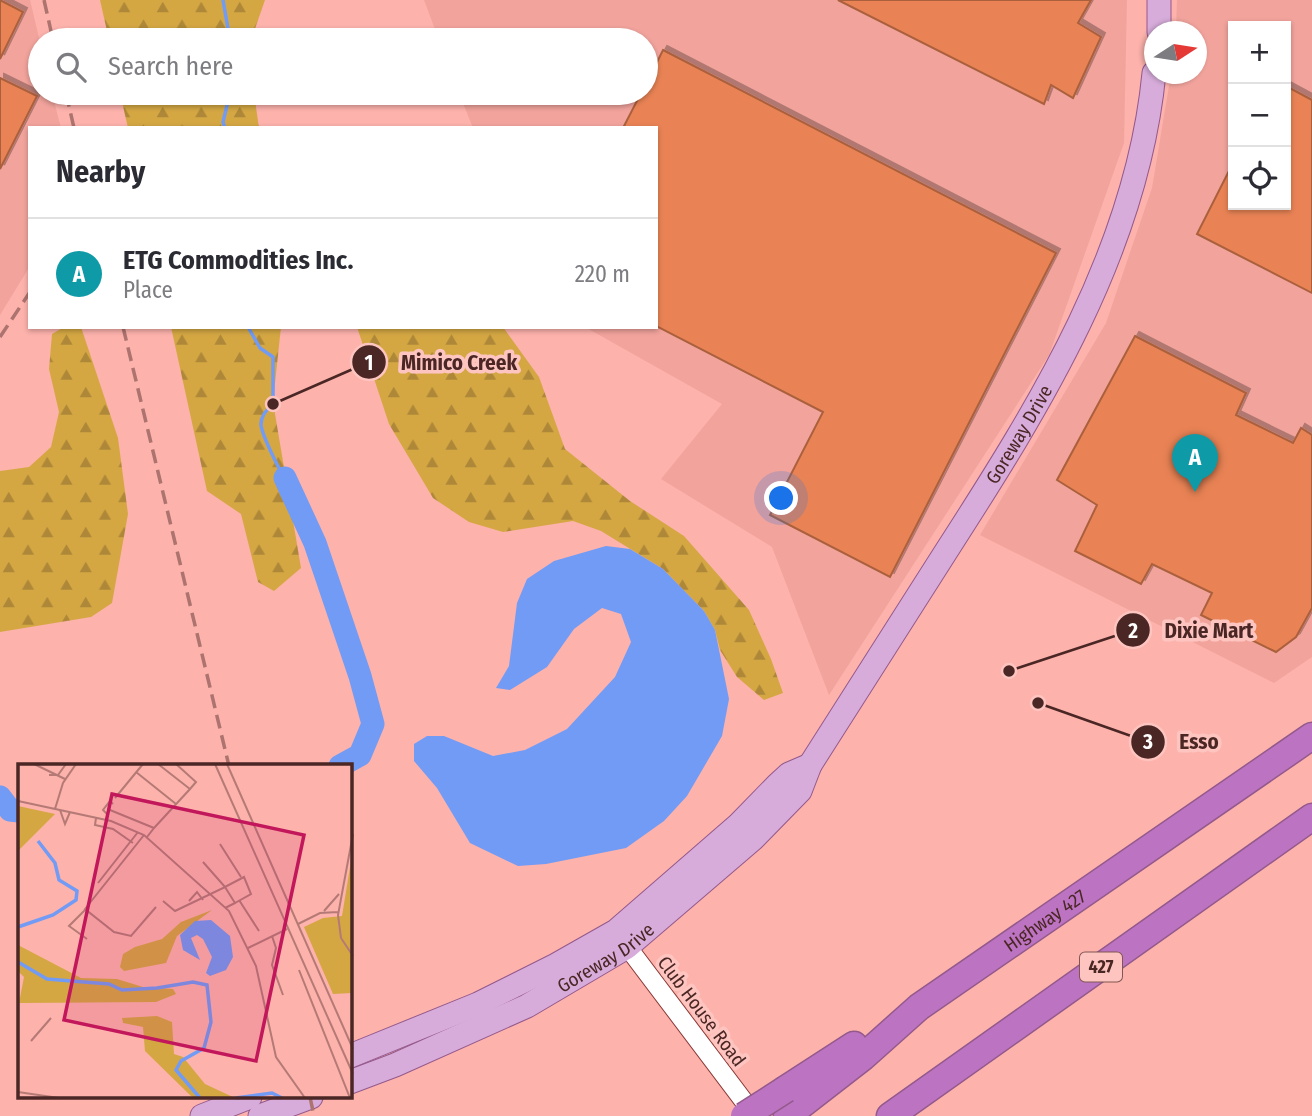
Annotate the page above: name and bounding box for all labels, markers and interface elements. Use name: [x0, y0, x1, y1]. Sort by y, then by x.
north arrow: [1144, 21, 1207, 84]
map controls: [1228, 21, 1291, 210]
button: +: [1228, 21, 1291, 84]
search box: [28, 28, 658, 105]
icon: search: [52, 48, 90, 86]
text: Search here: [108, 51, 233, 82]
button: −: [1228, 84, 1291, 147]
button: locate: [1228, 147, 1291, 210]
text: Nearby: [56, 154, 145, 190]
text: ETG Commodities Inc.: [123, 245, 353, 276]
text: A: [73, 260, 85, 288]
text: 220 m: [575, 260, 630, 288]
text: Place: [123, 276, 173, 304]
callout: Mimico Creek: [352, 341, 531, 383]
text: 1: [365, 350, 373, 376]
text: Mimico Creek: [401, 350, 517, 376]
street label: Goreway Drive: [981, 381, 1057, 488]
pin: A: [1172, 434, 1218, 492]
your location: [764, 481, 798, 515]
callout: Dixie Mart: [1115, 609, 1267, 651]
text: 2: [1127, 618, 1138, 644]
text: Dixie Mart: [1165, 618, 1254, 644]
callout: Esso: [1131, 721, 1233, 763]
text: 3: [1142, 729, 1153, 755]
text: Esso: [1179, 729, 1219, 755]
inset map: [18, 764, 352, 1098]
street label: Highway 427: [1000, 884, 1091, 957]
street label: Goreway Drive: [553, 918, 659, 998]
street label: Club House Road: [653, 952, 750, 1071]
road number: 427: [1080, 952, 1122, 982]

